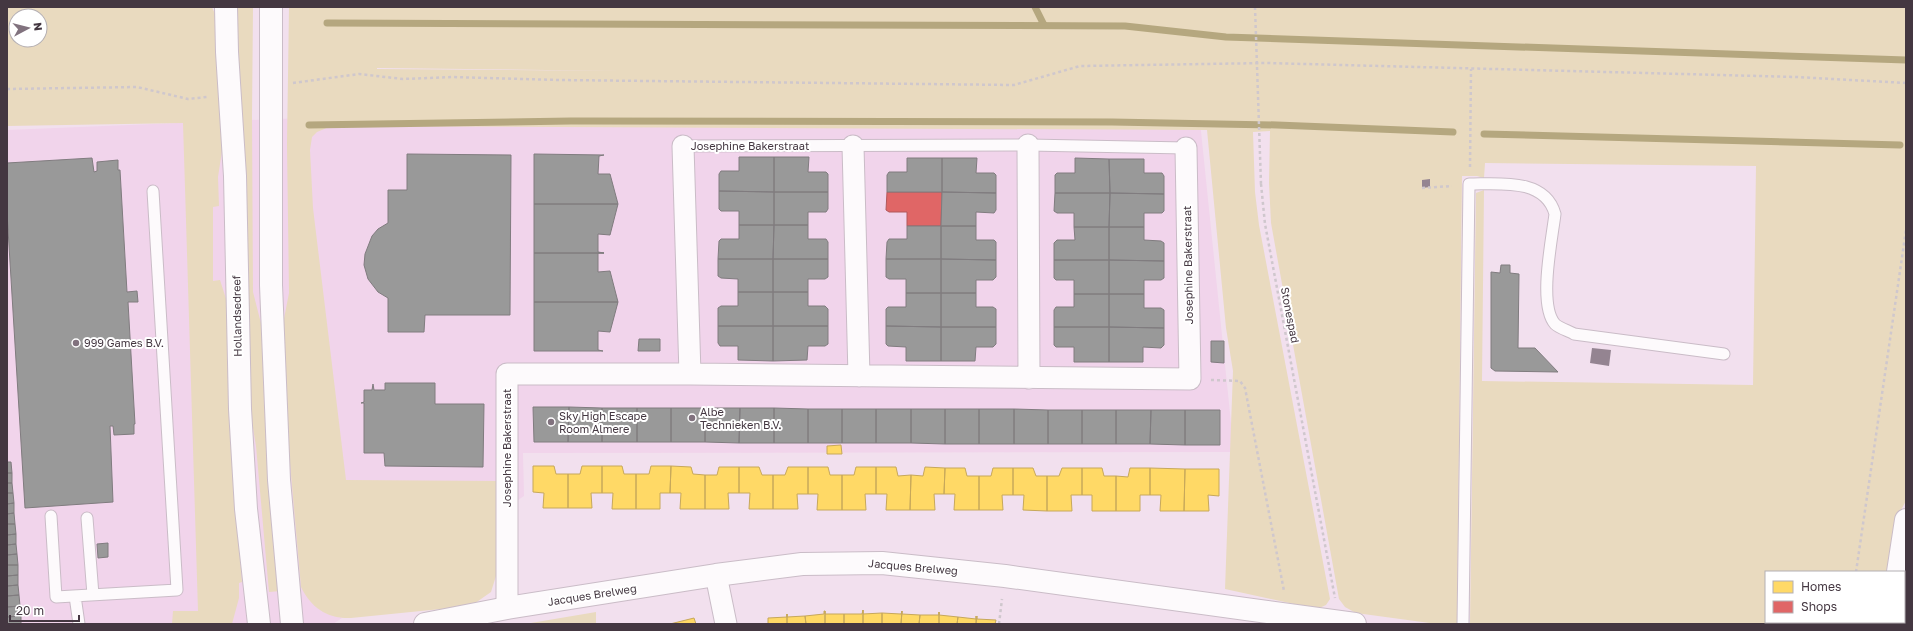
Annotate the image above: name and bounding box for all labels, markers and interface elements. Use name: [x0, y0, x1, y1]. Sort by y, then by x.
north arrow: [8, 8, 48, 48]
text: N: [31, 22, 45, 32]
street label: Josephine Bakerstraat: [691, 139, 809, 152]
street label: Josephine Bakerstraat: [1180, 206, 1195, 324]
street label: Hollandsedreef: [229, 275, 244, 357]
street label: Stonespad: [1279, 286, 1302, 344]
place label: 999 Games B.V.: [84, 336, 164, 349]
marker: 999 Games B.V.: [71, 338, 81, 348]
street label: Josephine Bakerstraat: [500, 389, 513, 507]
place label: Albe Technieken B.V.: [700, 405, 782, 431]
place label: Sky High Escape Room Almere: [559, 409, 647, 435]
marker: Albe Technieken B.V.: [687, 413, 697, 423]
marker: Sky High Escape Room Almere: [546, 417, 556, 427]
street label: Jacques Brelweg: [868, 556, 958, 577]
legend: [1765, 571, 1905, 623]
text: Homes: [1801, 579, 1841, 594]
street label: Jacques Brelweg: [546, 581, 637, 608]
scale bar: [10, 597, 79, 623]
text: Shops: [1801, 599, 1837, 614]
text: 20 m: [16, 603, 44, 618]

